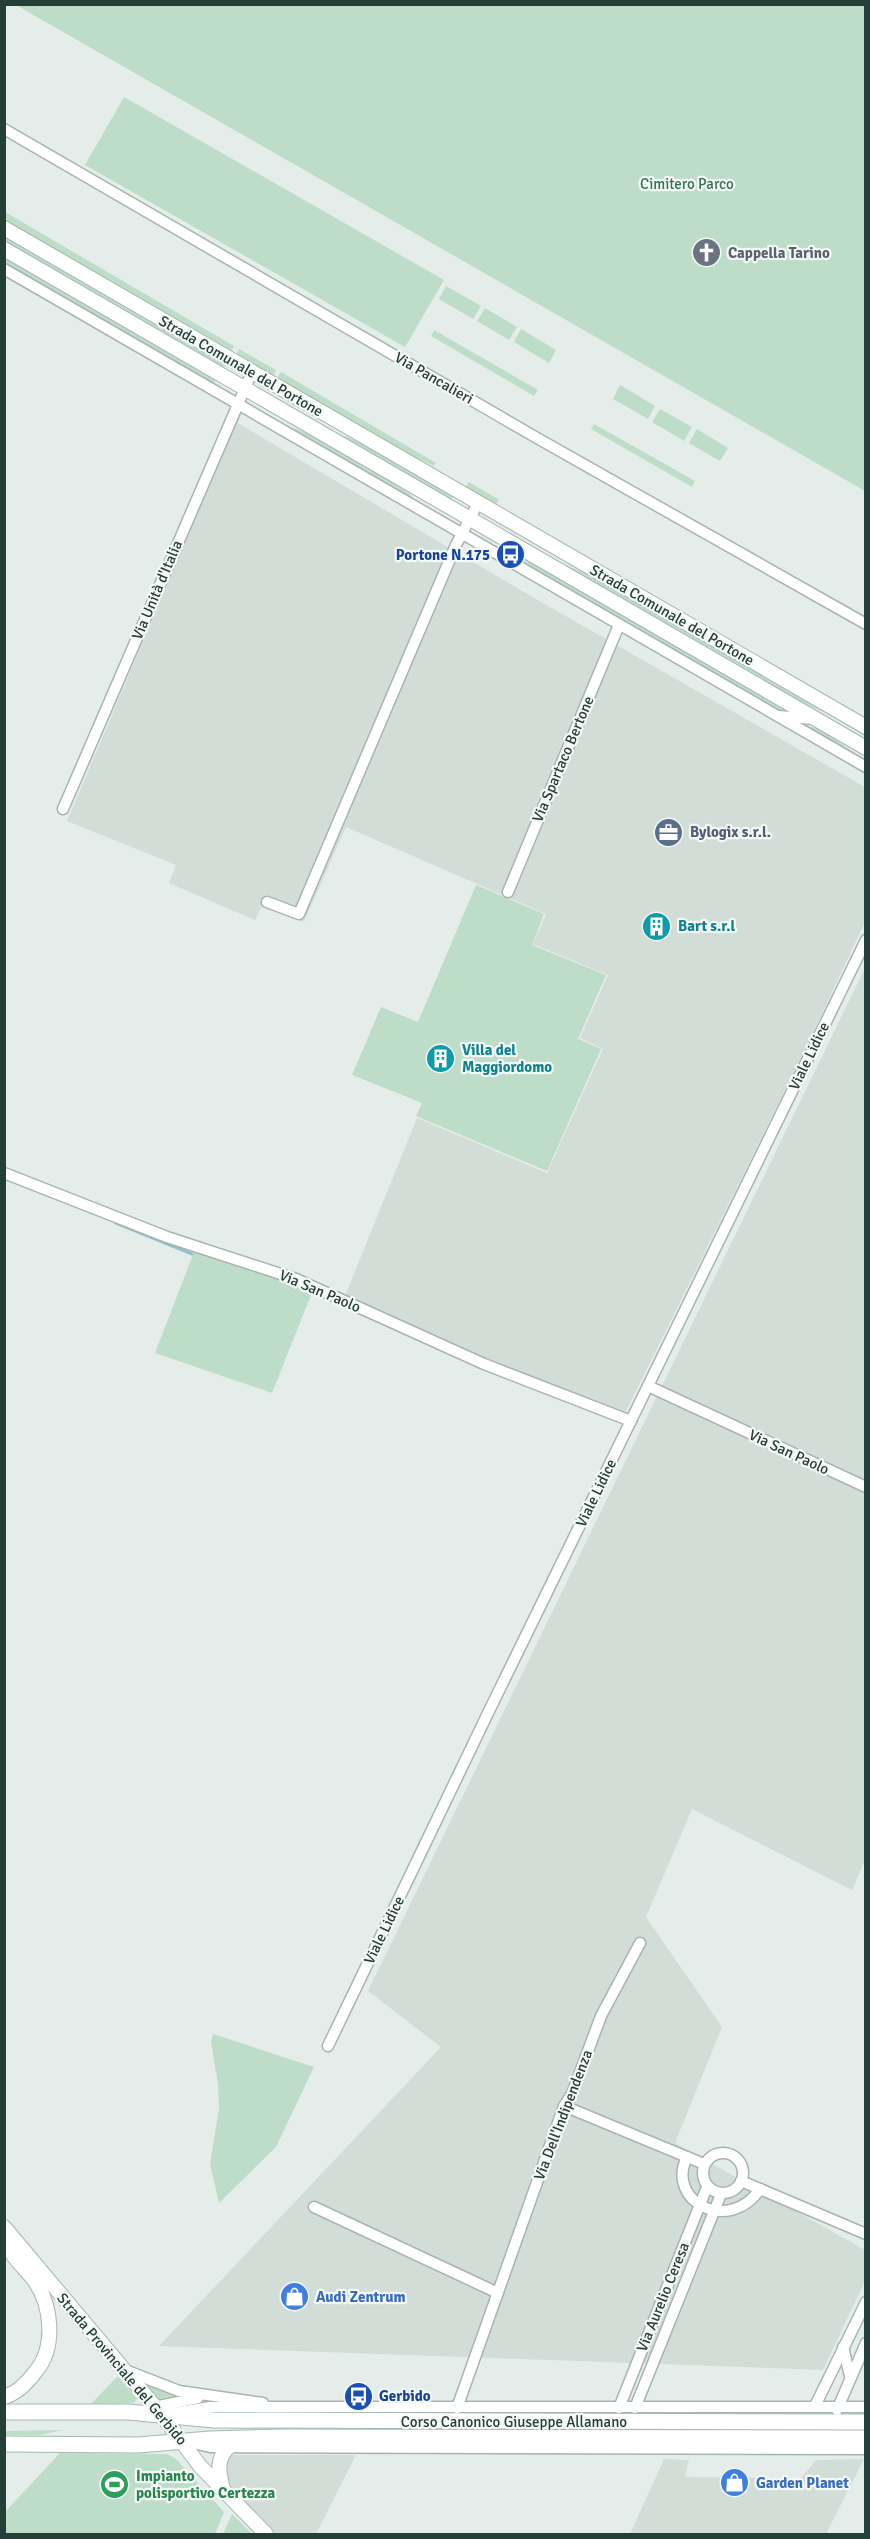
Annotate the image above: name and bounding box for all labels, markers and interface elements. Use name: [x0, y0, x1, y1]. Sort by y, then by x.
park label: Cimitero Parco: [640, 175, 734, 193]
church icon: Cappella Tarino: [691, 237, 723, 269]
place label: Cappella Tarino: [728, 244, 830, 262]
street label: Strada Comunale del Portone: [156, 312, 326, 420]
street label: Via Pancalieri: [391, 348, 477, 408]
street label: Via Unità d'Italia: [128, 538, 186, 642]
bus stop icon: Portone N.175: [495, 539, 527, 571]
place label: Portone N.175: [396, 546, 490, 564]
street label: Strada Comunale del Portone: [587, 561, 757, 669]
street label: Via Spartaco Bertone: [528, 693, 598, 825]
office icon: Bylogix s.r.l.: [653, 816, 685, 848]
place label: Bylogix s.r.l.: [690, 823, 771, 841]
building icon: Bart s.r.l: [641, 910, 673, 942]
place label: Bart s.r.l: [678, 917, 735, 935]
street label: Viale Lidice: [785, 1019, 833, 1093]
place label: Villa del Maggiordomo: [462, 1041, 552, 1076]
building icon: Villa del Maggiordomo: [425, 1043, 457, 1075]
street label: Via San Paolo: [277, 1266, 364, 1316]
street label: Via San Paolo: [746, 1426, 832, 1479]
street label: Viale Lidice: [572, 1456, 620, 1530]
street label: Viale Lidice: [360, 1893, 408, 1967]
street label: Via Dell'Indipendenza: [530, 2047, 596, 2183]
street label: Via Aurelio Ceresa: [633, 2240, 693, 2354]
shop icon: Audi Zentrum: [279, 2281, 311, 2313]
place label: Audi Zentrum: [316, 2288, 406, 2306]
street label: Strada Provinciale del Gerbido: [53, 2289, 191, 2449]
bus stop icon: Gerbido: [342, 2380, 374, 2412]
place label: Gerbido: [379, 2387, 431, 2405]
street label: Corso Canonico Giuseppe Allamano: [401, 2413, 627, 2431]
place label: Impianto polisportivo Certezza: [136, 2467, 276, 2502]
shop icon: Garden Planet: [719, 2467, 751, 2499]
sports icon: Impianto polisportivo Certezza: [99, 2469, 131, 2501]
place label: Garden Planet: [756, 2474, 849, 2492]

